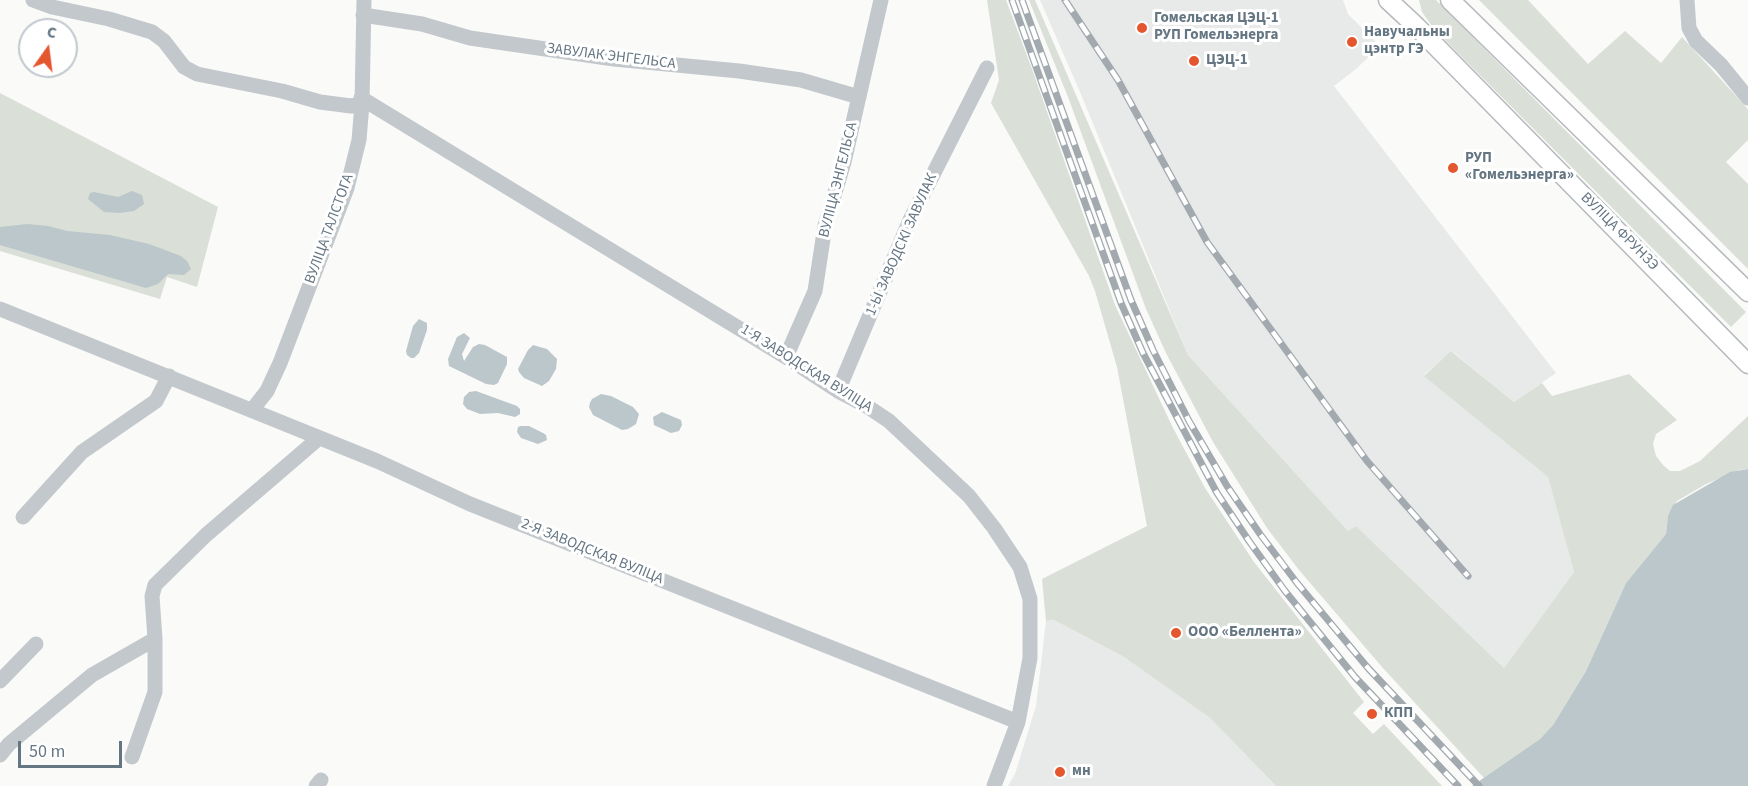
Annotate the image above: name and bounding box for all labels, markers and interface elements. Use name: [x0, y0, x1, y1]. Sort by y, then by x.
place label: Гомельская ЦЭЦ-1 РУП Гомельэнерга: [1154, 10, 1279, 45]
north arrow: [18, 18, 78, 78]
text: С: [45, 21, 59, 44]
marker: Гомельская ЦЭЦ-1 РУП Гомельэнерга: [1135, 21, 1149, 35]
place label: Навучальны цэнтр ГЭ: [1364, 24, 1450, 59]
marker: Навучальны цэнтр ГЭ: [1345, 35, 1359, 49]
street label: ЗАВУЛАК ЭНГЕЛЬСА: [545, 40, 677, 74]
place label: ЦЭЦ-1: [1206, 52, 1248, 70]
marker: ЦЭЦ-1: [1187, 54, 1201, 68]
street label: ВУЛІЦА ЭНГЕЛЬСА: [816, 120, 862, 240]
place label: РУП «Гомельэнерга»: [1465, 150, 1574, 185]
marker: РУП «Гомельэнерга»: [1446, 161, 1460, 175]
street label: 1-Ы ЗАВОДСКІ ЗАВУЛАК: [862, 171, 942, 319]
street label: ВУЛІЦА ТАЛСТОГА: [302, 172, 358, 286]
street label: ВУЛІЦА ФРУНЗЭ: [1576, 189, 1662, 275]
street label: 1-Я ЗАВОДСКАЯ ВУЛІЦА: [737, 321, 875, 417]
street label: 2-Я ЗАВОДСКАЯ ВУЛІЦА: [518, 515, 666, 589]
place label: ООО «Беллента»: [1188, 624, 1302, 642]
marker: ООО «Беллента»: [1169, 626, 1183, 640]
place label: КПП: [1384, 705, 1413, 723]
marker: КПП: [1365, 707, 1379, 721]
scale bar: [21, 729, 124, 767]
text: 50 m: [29, 739, 65, 764]
place label: мн: [1072, 763, 1091, 781]
marker: мн: [1053, 765, 1067, 779]

